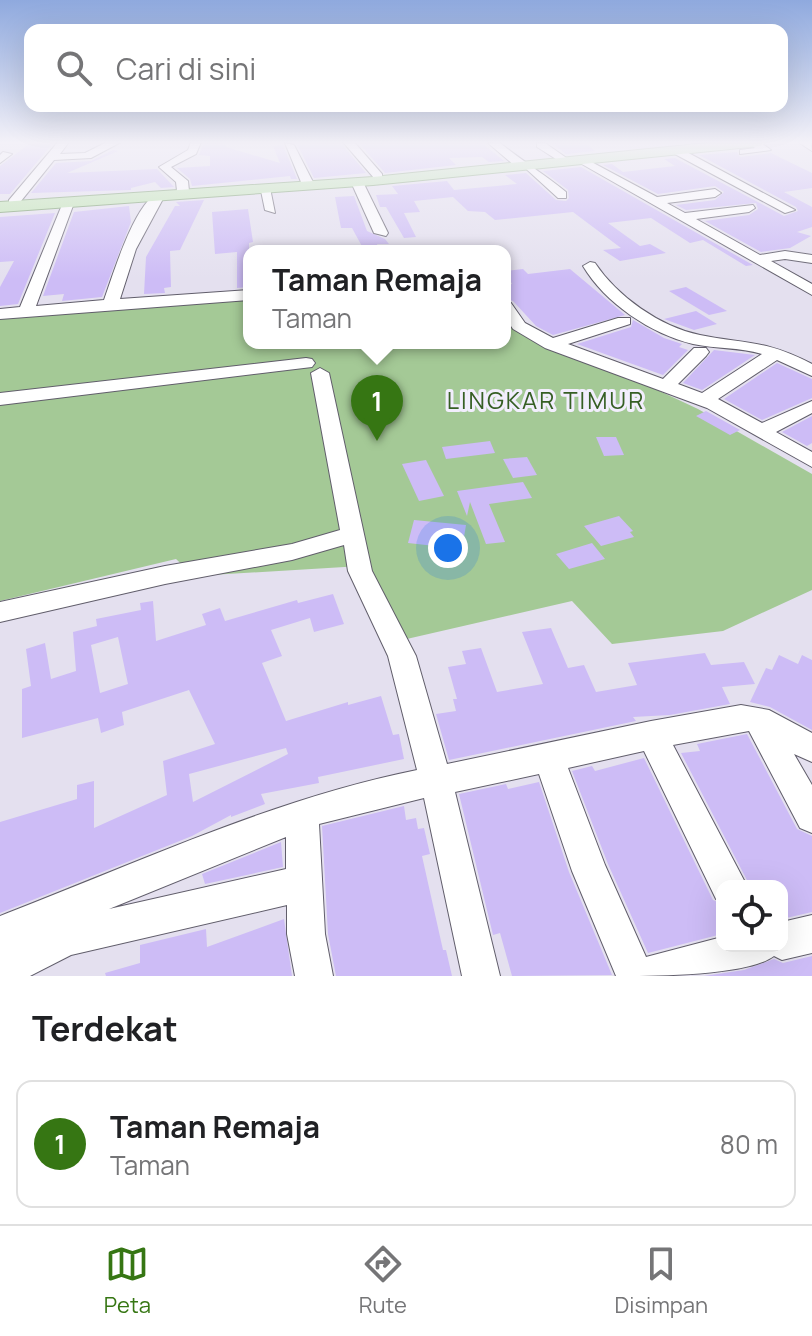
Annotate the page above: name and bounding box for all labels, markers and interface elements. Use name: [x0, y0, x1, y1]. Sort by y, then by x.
search box: [24, 24, 788, 112]
icon: search: [52, 46, 96, 90]
text: Cari di sini: [116, 48, 256, 89]
popup: [243, 245, 511, 349]
text: Taman Remaja: [272, 259, 482, 300]
text: Taman: [272, 300, 352, 336]
pin: 1: [351, 375, 403, 441]
district label: LINGKAR TIMUR: [447, 383, 645, 416]
your location: [428, 528, 468, 568]
map controls: [716, 880, 788, 952]
button: locate: [716, 880, 788, 952]
text: Terdekat: [32, 1005, 178, 1051]
text: Taman Remaja: [110, 1106, 320, 1147]
text: 1: [54, 1126, 66, 1162]
text: 80 m: [720, 1126, 778, 1162]
text: Taman: [110, 1147, 190, 1183]
tab: Peta: [104, 1242, 151, 1320]
tab: Rute: [359, 1242, 407, 1320]
tab: Disimpan: [615, 1242, 708, 1320]

